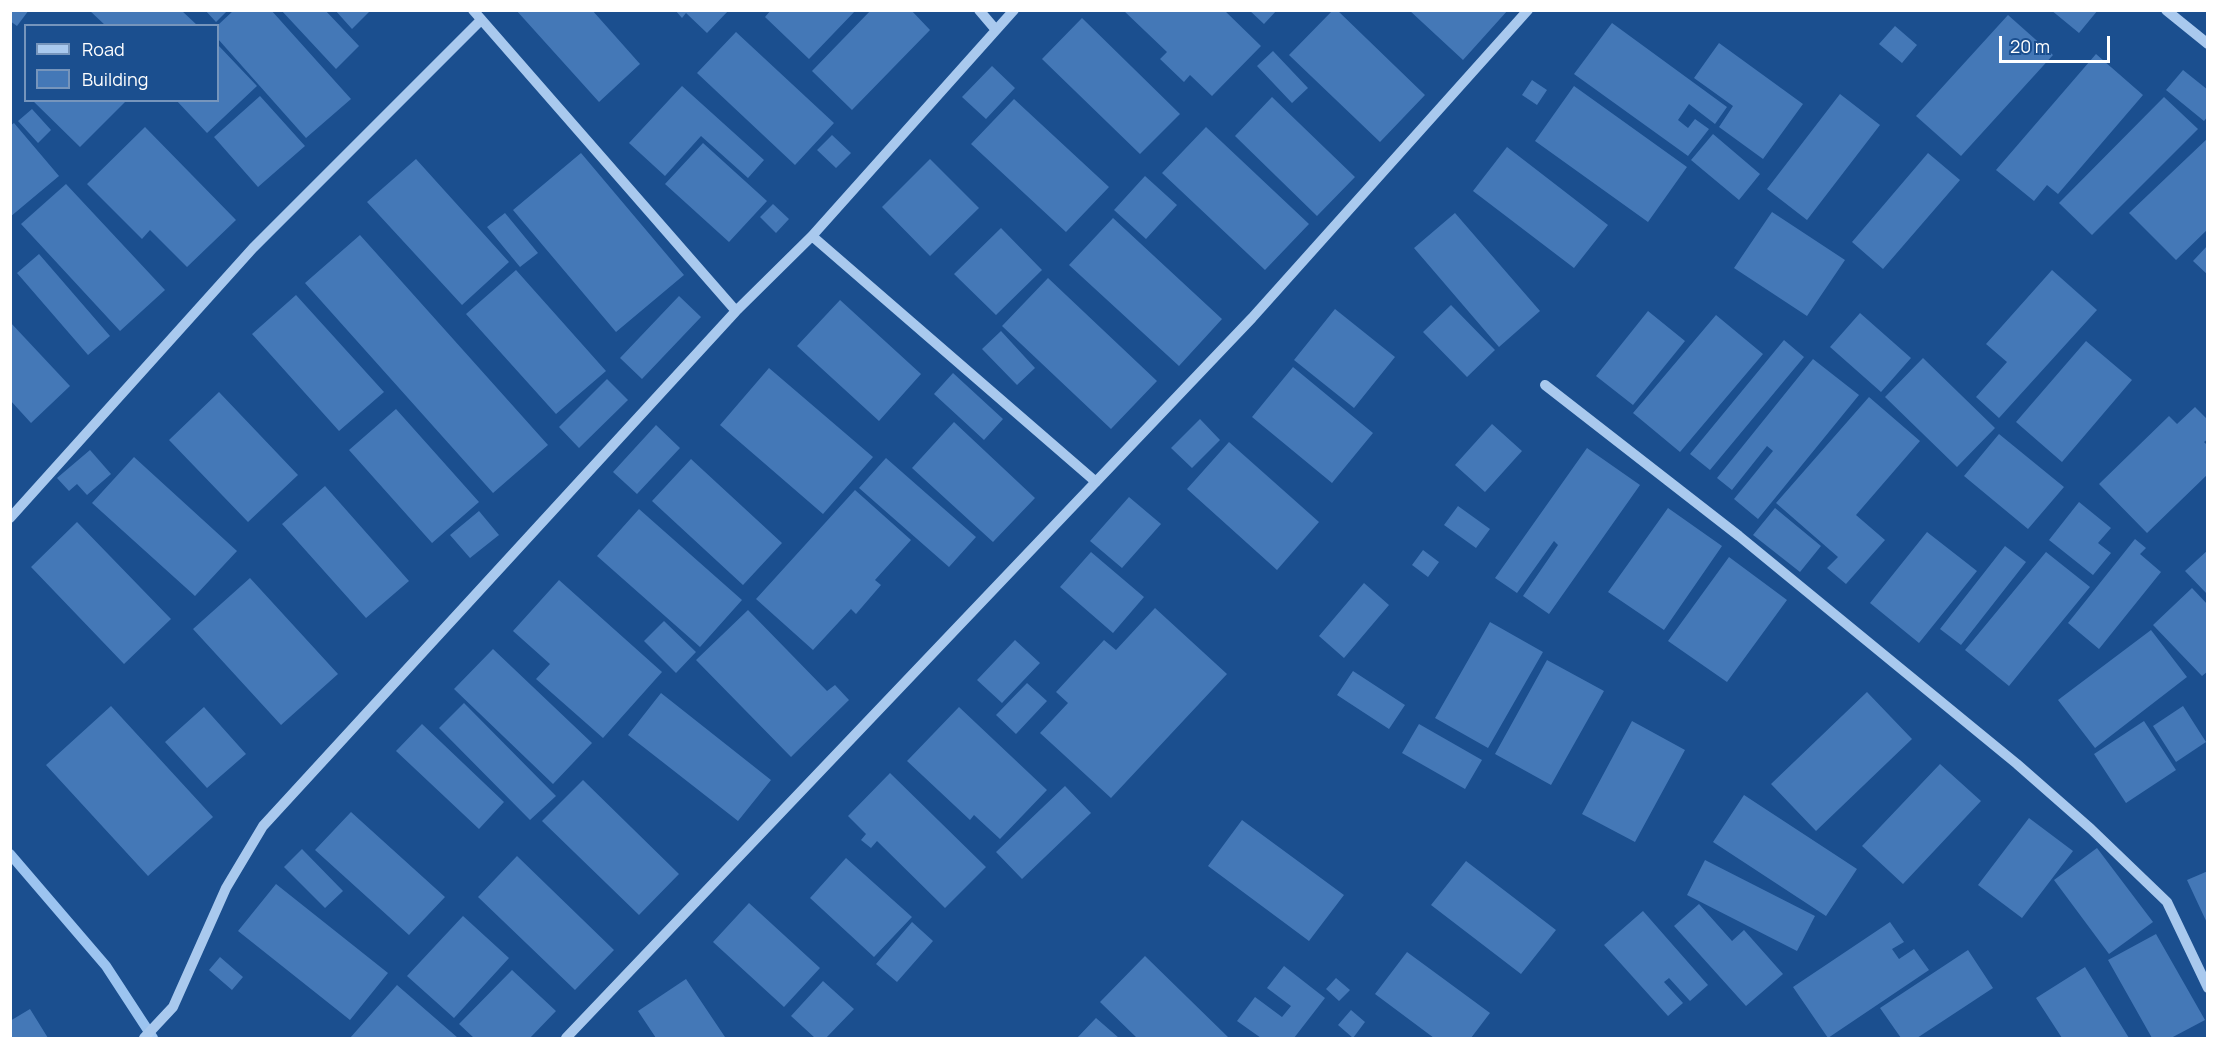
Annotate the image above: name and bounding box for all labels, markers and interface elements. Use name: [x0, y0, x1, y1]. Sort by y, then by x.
legend: [24, 24, 219, 102]
scale bar: [2002, 24, 2113, 62]
text: 20 m: [2010, 34, 2050, 58]
text: Road: [82, 37, 125, 61]
text: Building: [82, 67, 148, 91]

